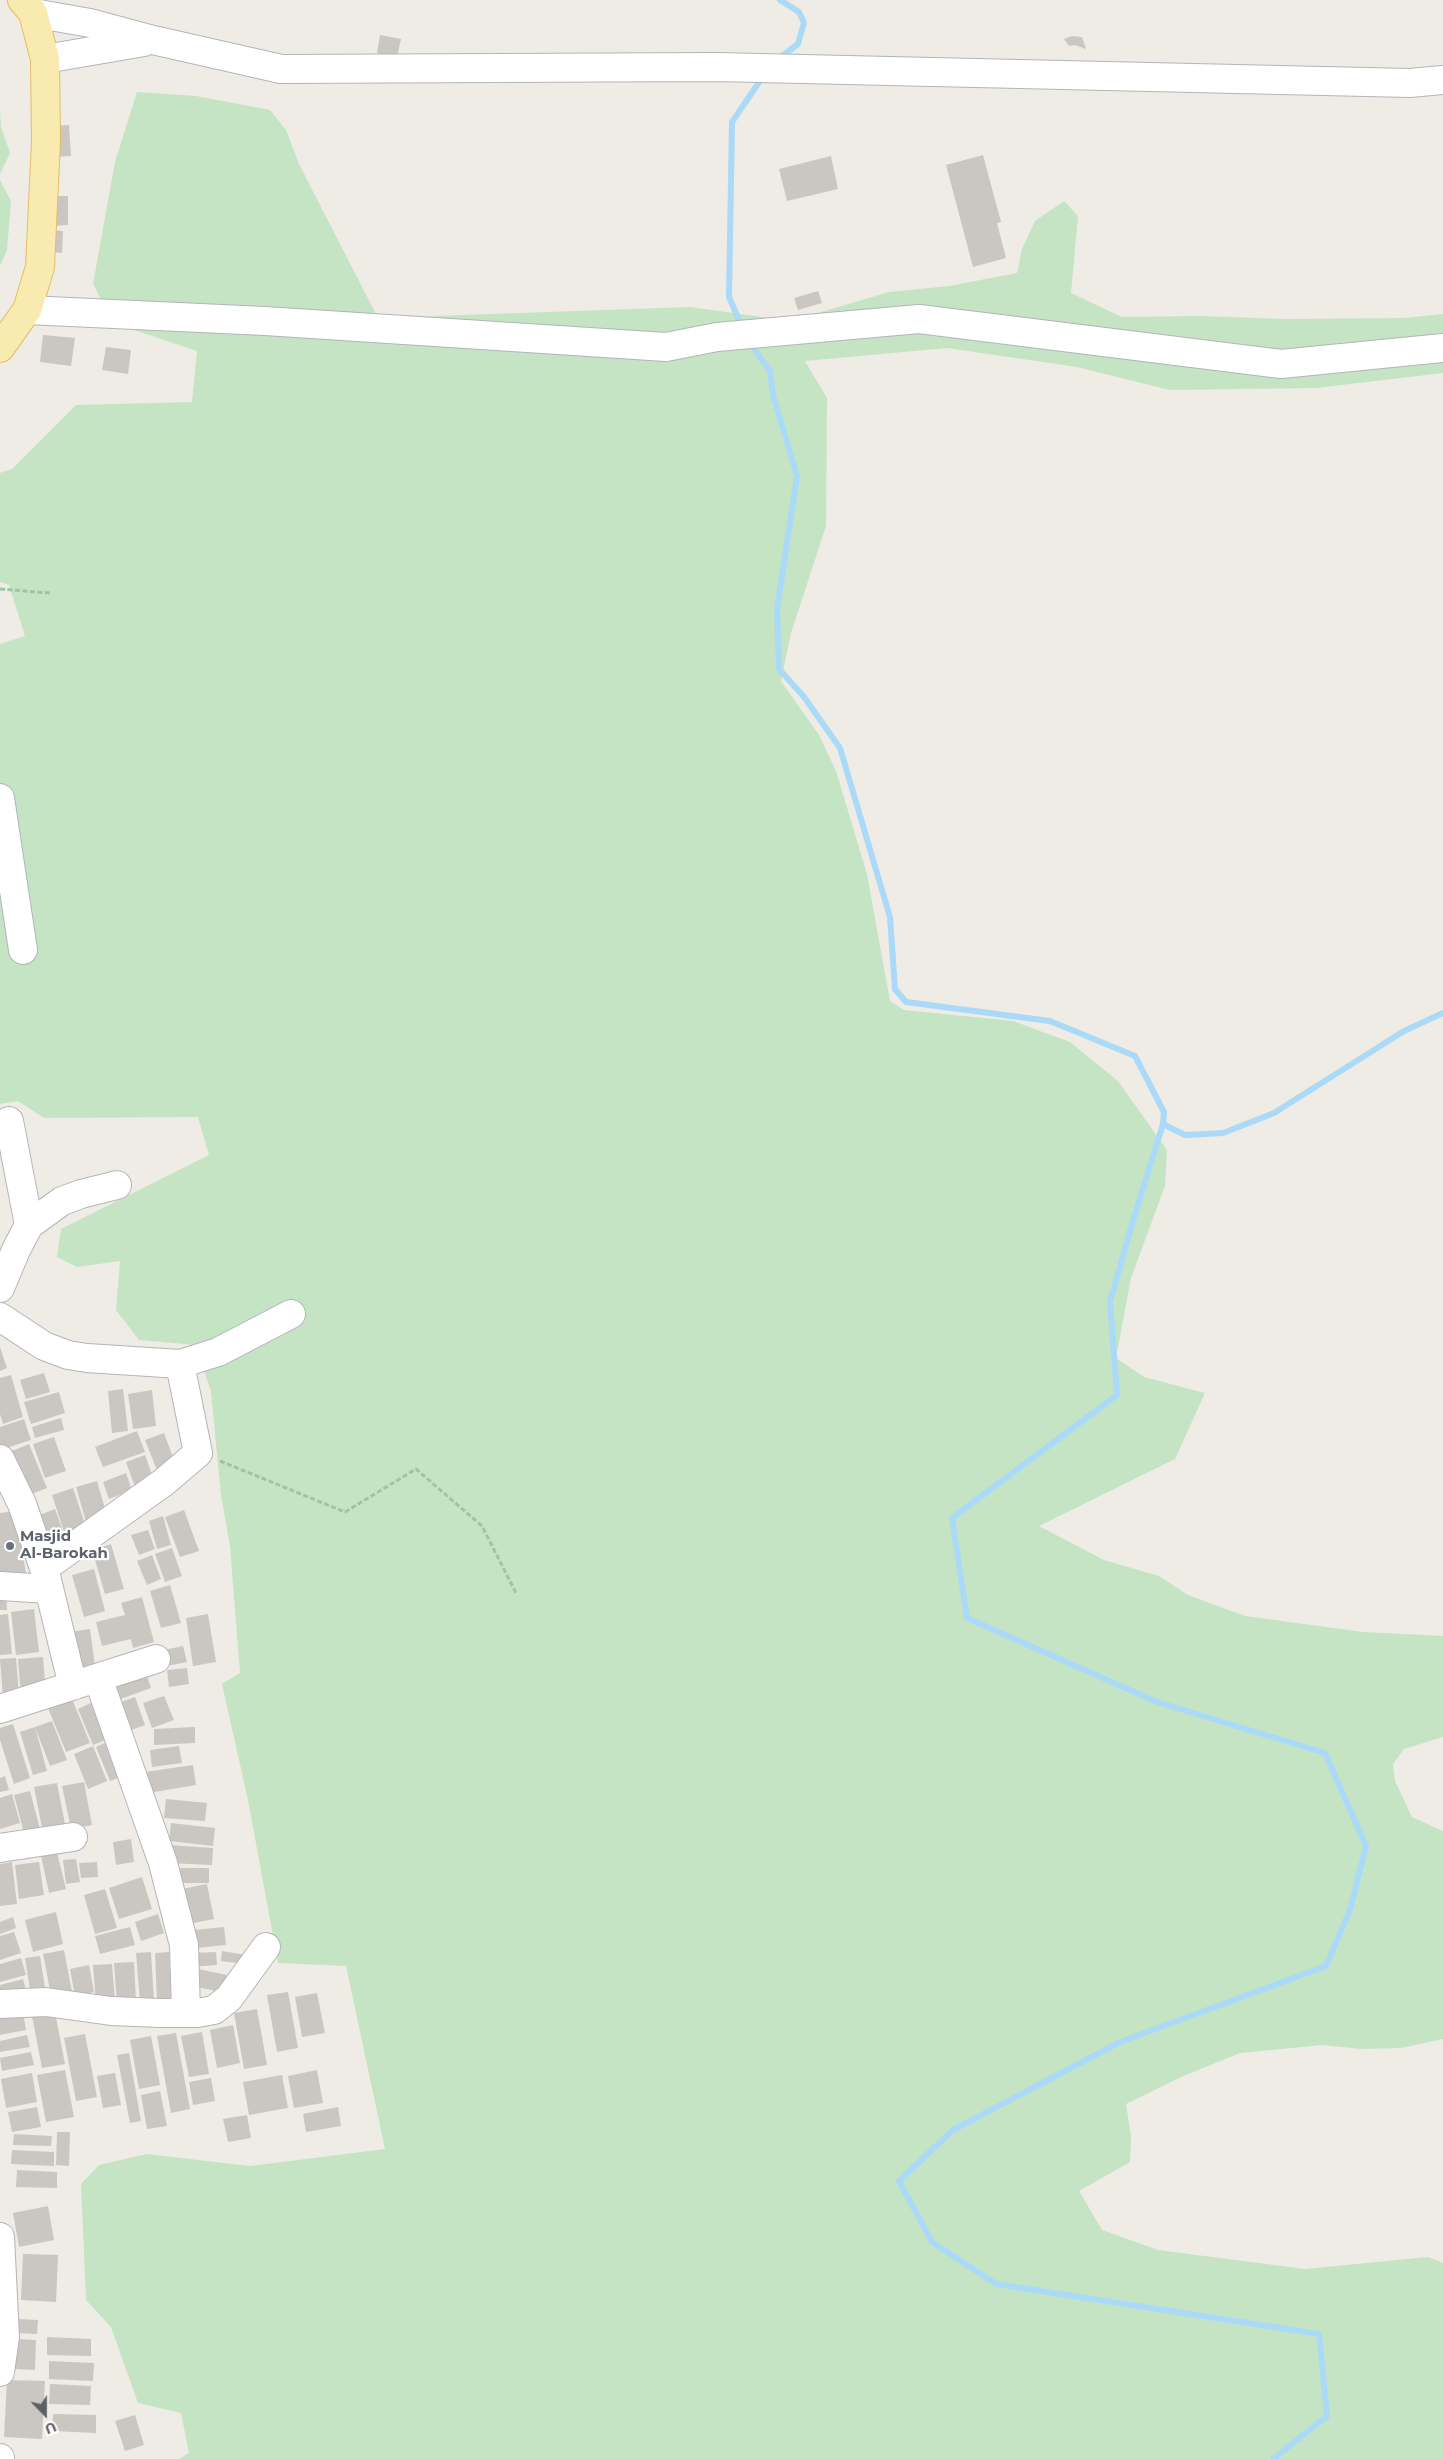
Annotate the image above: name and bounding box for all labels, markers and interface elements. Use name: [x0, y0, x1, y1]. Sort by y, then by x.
place label: Masjid Al-Barokah: [20, 1528, 108, 1563]
marker: Masjid Al-Barokah: [4, 1540, 16, 1552]
north arrow: [20, 2389, 70, 2439]
text: U: [42, 2417, 59, 2438]

